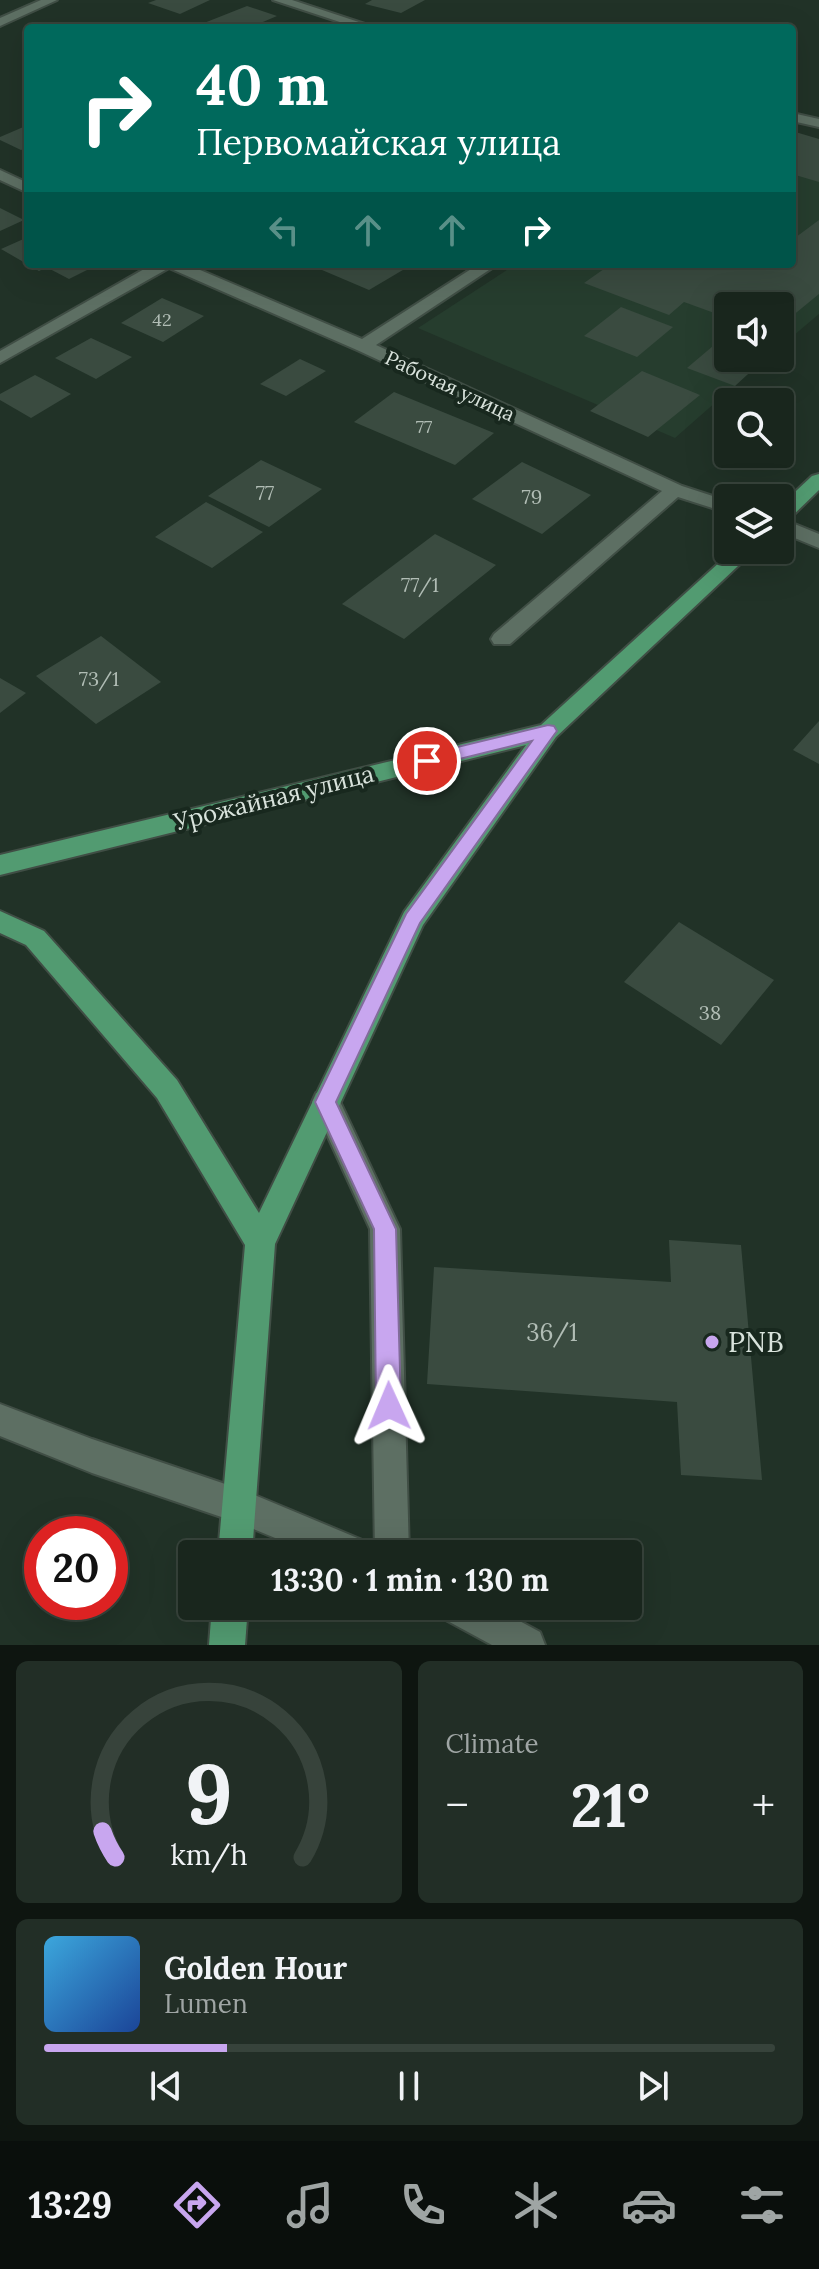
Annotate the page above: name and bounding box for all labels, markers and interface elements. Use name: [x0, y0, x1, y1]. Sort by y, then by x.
text: 40 m: [196, 49, 329, 120]
icon: right: [64, 56, 168, 160]
text: Первомайская улица: [196, 119, 561, 165]
icon: left: [262, 208, 306, 252]
icon: ahead: [346, 208, 390, 252]
icon: ahead: [430, 208, 474, 252]
icon: right: [514, 208, 558, 252]
map controls: [714, 292, 794, 564]
button: sound: [714, 292, 794, 372]
house number: 42: [152, 308, 172, 331]
street label: Рабочая улица: [381, 345, 519, 426]
button: search: [714, 388, 794, 468]
house number: 77: [416, 415, 432, 438]
house number: 77: [256, 480, 274, 505]
house number: 79: [522, 484, 542, 509]
button: layers: [714, 484, 794, 564]
house number: 77/1: [401, 572, 439, 598]
house number: 73/1: [79, 666, 119, 692]
pin: [393, 727, 461, 795]
icon: arrive: [405, 739, 449, 783]
street label: Урожайная улица: [170, 758, 377, 838]
house number: 38: [699, 1000, 721, 1025]
house number: 36/1: [526, 1317, 578, 1348]
place label: PNB: [728, 1324, 784, 1360]
marker: PNB: [703, 1333, 721, 1351]
position arrow: [347, 1364, 431, 1448]
speed limit sign: 20: [24, 1516, 128, 1620]
text: 13:30 · 1 min · 130 m: [271, 1561, 549, 1599]
text: Climate: [446, 1727, 539, 1760]
text: 9: [185, 1740, 233, 1847]
text: 21°: [571, 1767, 650, 1843]
text: −: [446, 1777, 469, 1833]
text: +: [752, 1777, 775, 1833]
text: km/h: [170, 1836, 247, 1873]
text: Golden Hour: [164, 1949, 347, 1987]
text: Lumen: [164, 1987, 248, 2020]
icon: previous: [144, 2064, 188, 2108]
icon: pause: [387, 2064, 431, 2108]
icon: next: [631, 2064, 675, 2108]
icon: directions: [169, 2177, 225, 2233]
icon: music: [282, 2177, 338, 2233]
icon: phone: [395, 2177, 451, 2233]
icon: climate: [508, 2177, 564, 2233]
icon: car: [621, 2177, 677, 2233]
icon: filters: [734, 2177, 790, 2233]
text: 13:29: [29, 2182, 112, 2228]

